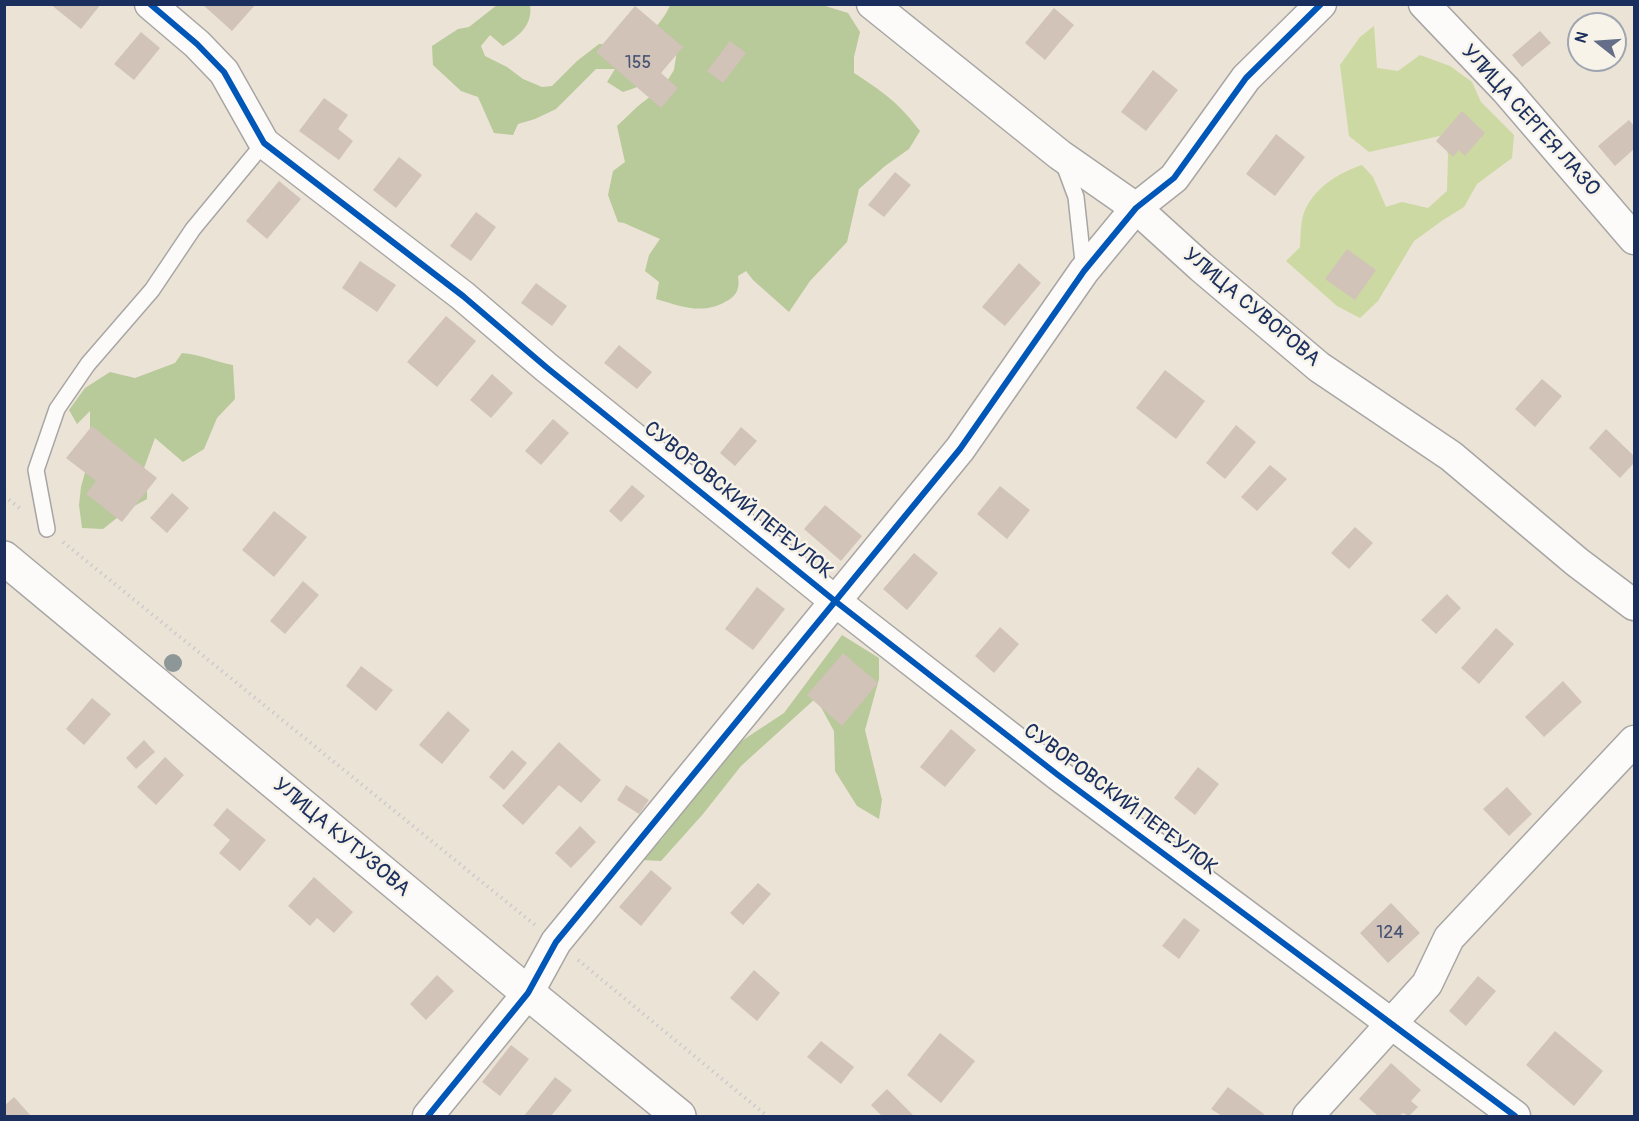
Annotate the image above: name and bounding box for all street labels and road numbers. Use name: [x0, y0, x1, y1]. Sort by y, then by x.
street label: УЛИЦА СЕРГЕЯ ЛАЗО: [1455, 40, 1605, 202]
street label: УЛИЦА СУВОРОВА: [1177, 243, 1325, 373]
street label: СУВОРОВСКИЙ ПЕРЕУЛОК: [638, 417, 838, 585]
street label: СУВОРОВСКИЙ ПЕРЕУЛОК: [1018, 719, 1222, 881]
street label: УЛИЦА КУТУЗОВА: [267, 773, 415, 903]

